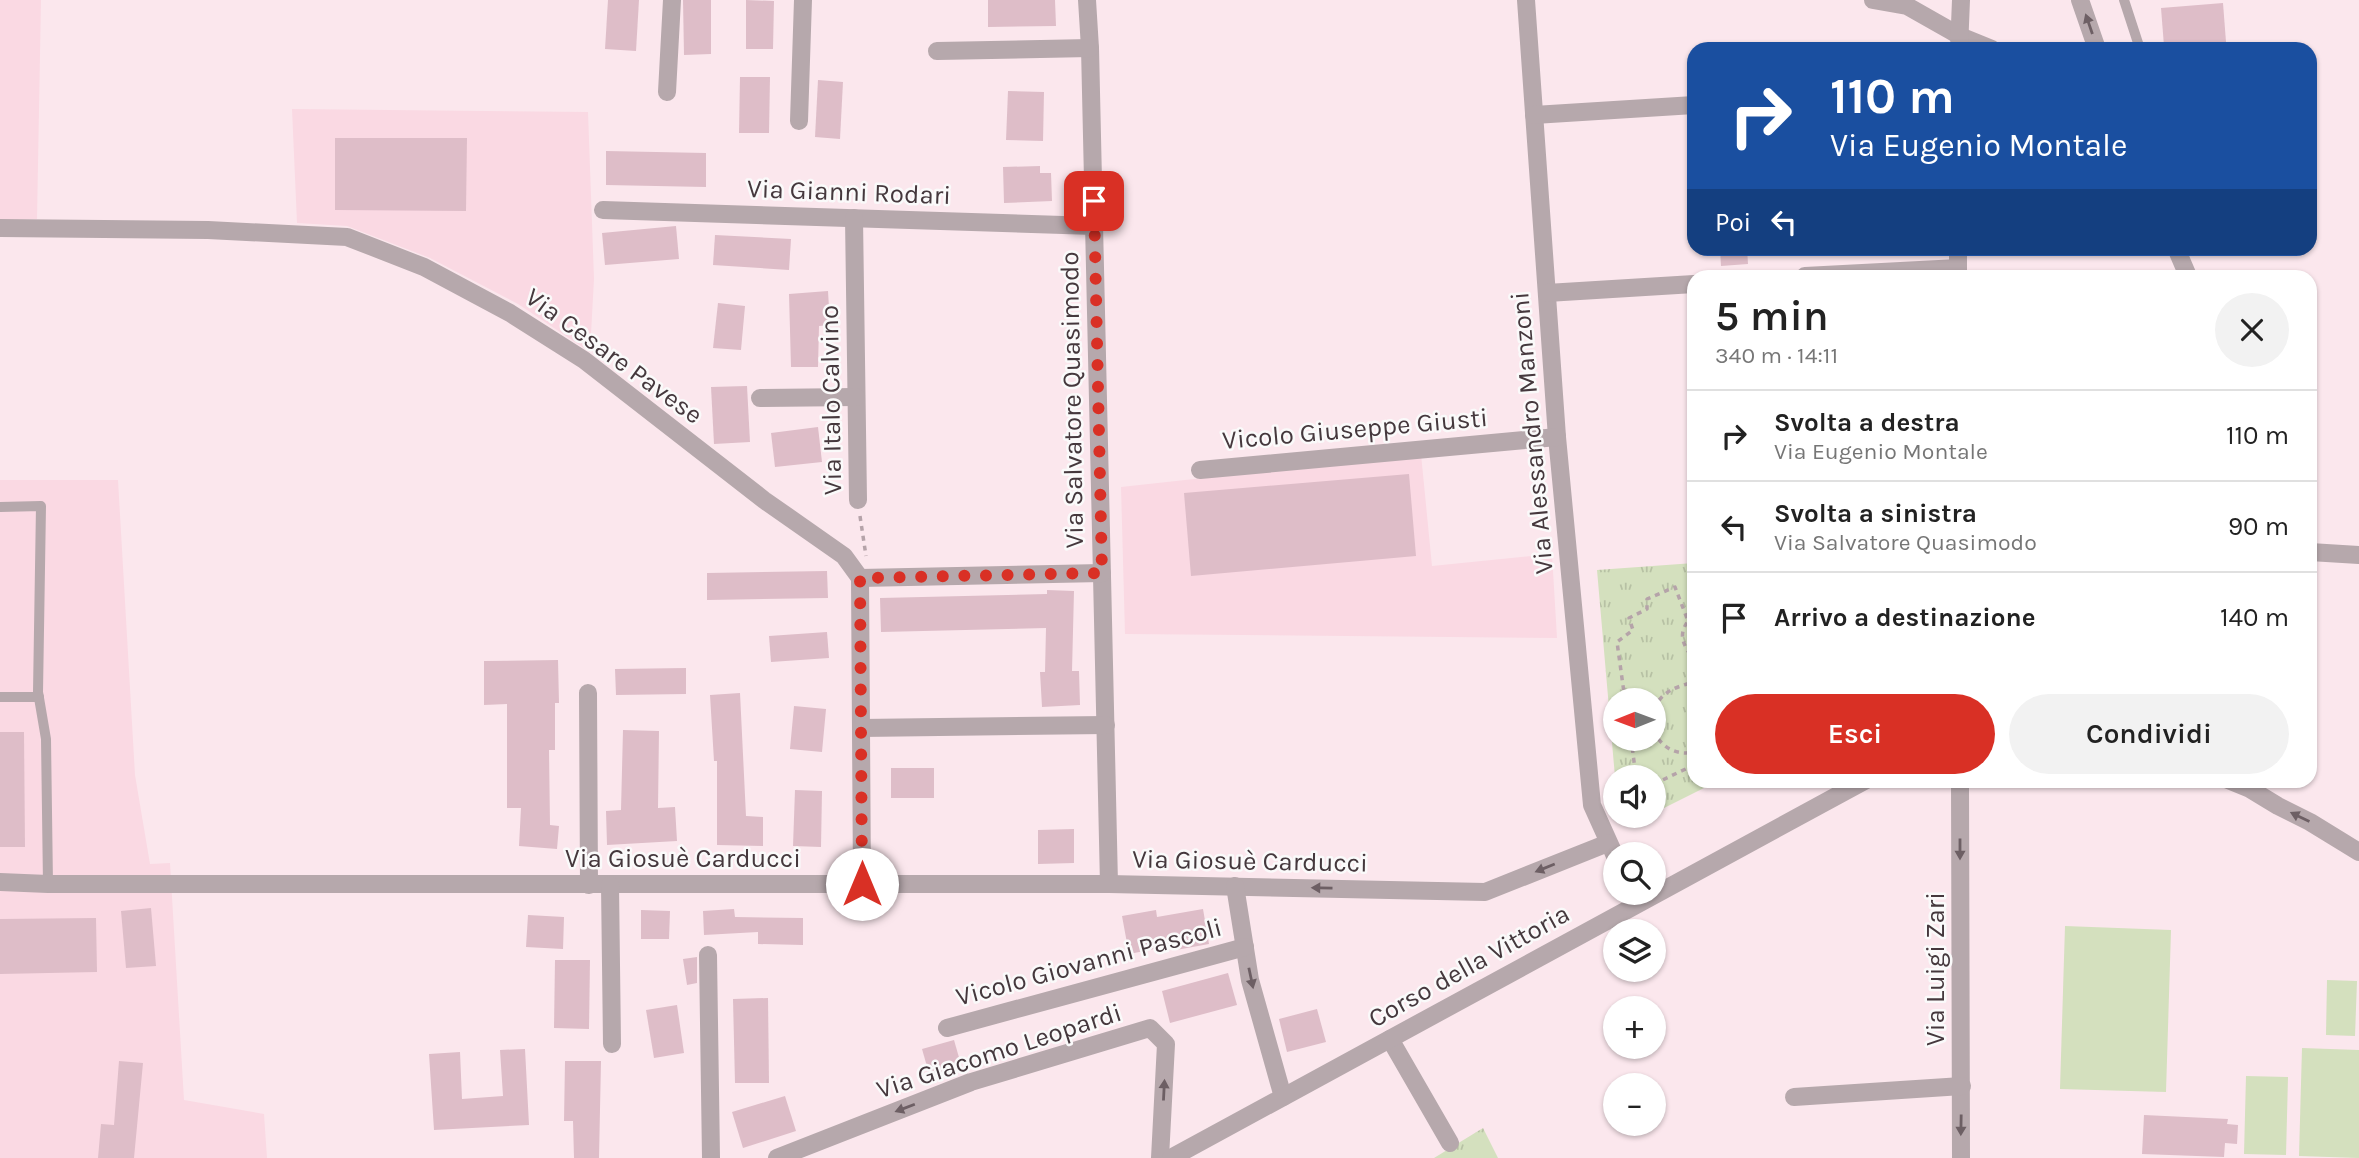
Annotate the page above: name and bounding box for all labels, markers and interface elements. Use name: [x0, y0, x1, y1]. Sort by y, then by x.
one-way arrow: [2083, 14, 2094, 35]
text: 110 m: [1830, 68, 1955, 125]
icon: right: [1715, 70, 1806, 161]
text: Via Eugenio Montale: [1830, 127, 2128, 164]
pin: [1064, 171, 1124, 231]
street label: Via Gianni Rodari: [747, 173, 951, 211]
icon: arrive: [1075, 182, 1113, 220]
icon: left: [1765, 203, 1803, 241]
text: Poi: [1715, 207, 1751, 238]
street label: Via Salvatore Quasimodo: [1054, 251, 1090, 549]
street label: Via Cesare Pavese: [519, 281, 709, 431]
street label: Via Alessandro Manzoni: [1504, 291, 1560, 575]
text: 5 min: [1715, 291, 1829, 341]
button: close: [2215, 293, 2289, 367]
street label: Via Italo Calvino: [814, 305, 848, 495]
text: 340 m · 14:11: [1715, 342, 1838, 369]
street label: Vicolo Giuseppe Giusti: [1221, 402, 1489, 456]
text: Svolta a destra: [1774, 407, 1960, 438]
icon: right: [1715, 417, 1753, 455]
text: 110 m: [2226, 420, 2289, 451]
text: Via Eugenio Montale: [1774, 438, 1988, 465]
text: Svolta a sinistra: [1774, 498, 1977, 529]
icon: left: [1715, 508, 1753, 546]
text: 90 m: [2228, 511, 2289, 542]
text: Via Salvatore Quasimodo: [1774, 529, 2037, 556]
icon: arrive: [1715, 599, 1753, 637]
text: Arrivo a destinazione: [1774, 602, 2036, 633]
text: 140 m: [2220, 602, 2289, 633]
north arrow: [1603, 688, 1666, 751]
map controls: [1603, 688, 1666, 1136]
button: Esci: [1715, 694, 1995, 774]
button: Condividi: [2009, 694, 2289, 774]
button: sound: [1603, 765, 1666, 828]
one-way arrow: [2290, 811, 2310, 823]
one-way arrow: [1955, 838, 1966, 860]
button: search: [1603, 842, 1666, 905]
street label: Via Giosuè Carducci: [565, 843, 801, 874]
street label: Via Giosuè Carducci: [1132, 843, 1368, 879]
position arrow: [825, 847, 899, 921]
one-way arrow: [1534, 863, 1555, 874]
one-way arrow: [1310, 883, 1332, 894]
street label: Via Luigi Zari: [1920, 892, 1951, 1046]
street label: Corso della Vittoria: [1363, 898, 1575, 1034]
street label: Vicolo Giovanni Pascoli: [953, 912, 1225, 1012]
button: layers: [1603, 919, 1666, 982]
one-way arrow: [1245, 967, 1256, 989]
button: +: [1603, 996, 1666, 1059]
street label: Via Giacomo Leopardi: [873, 997, 1125, 1105]
button: −: [1603, 1073, 1666, 1136]
one-way arrow: [1158, 1079, 1169, 1101]
one-way arrow: [895, 1102, 916, 1113]
one-way arrow: [1955, 1114, 1967, 1136]

